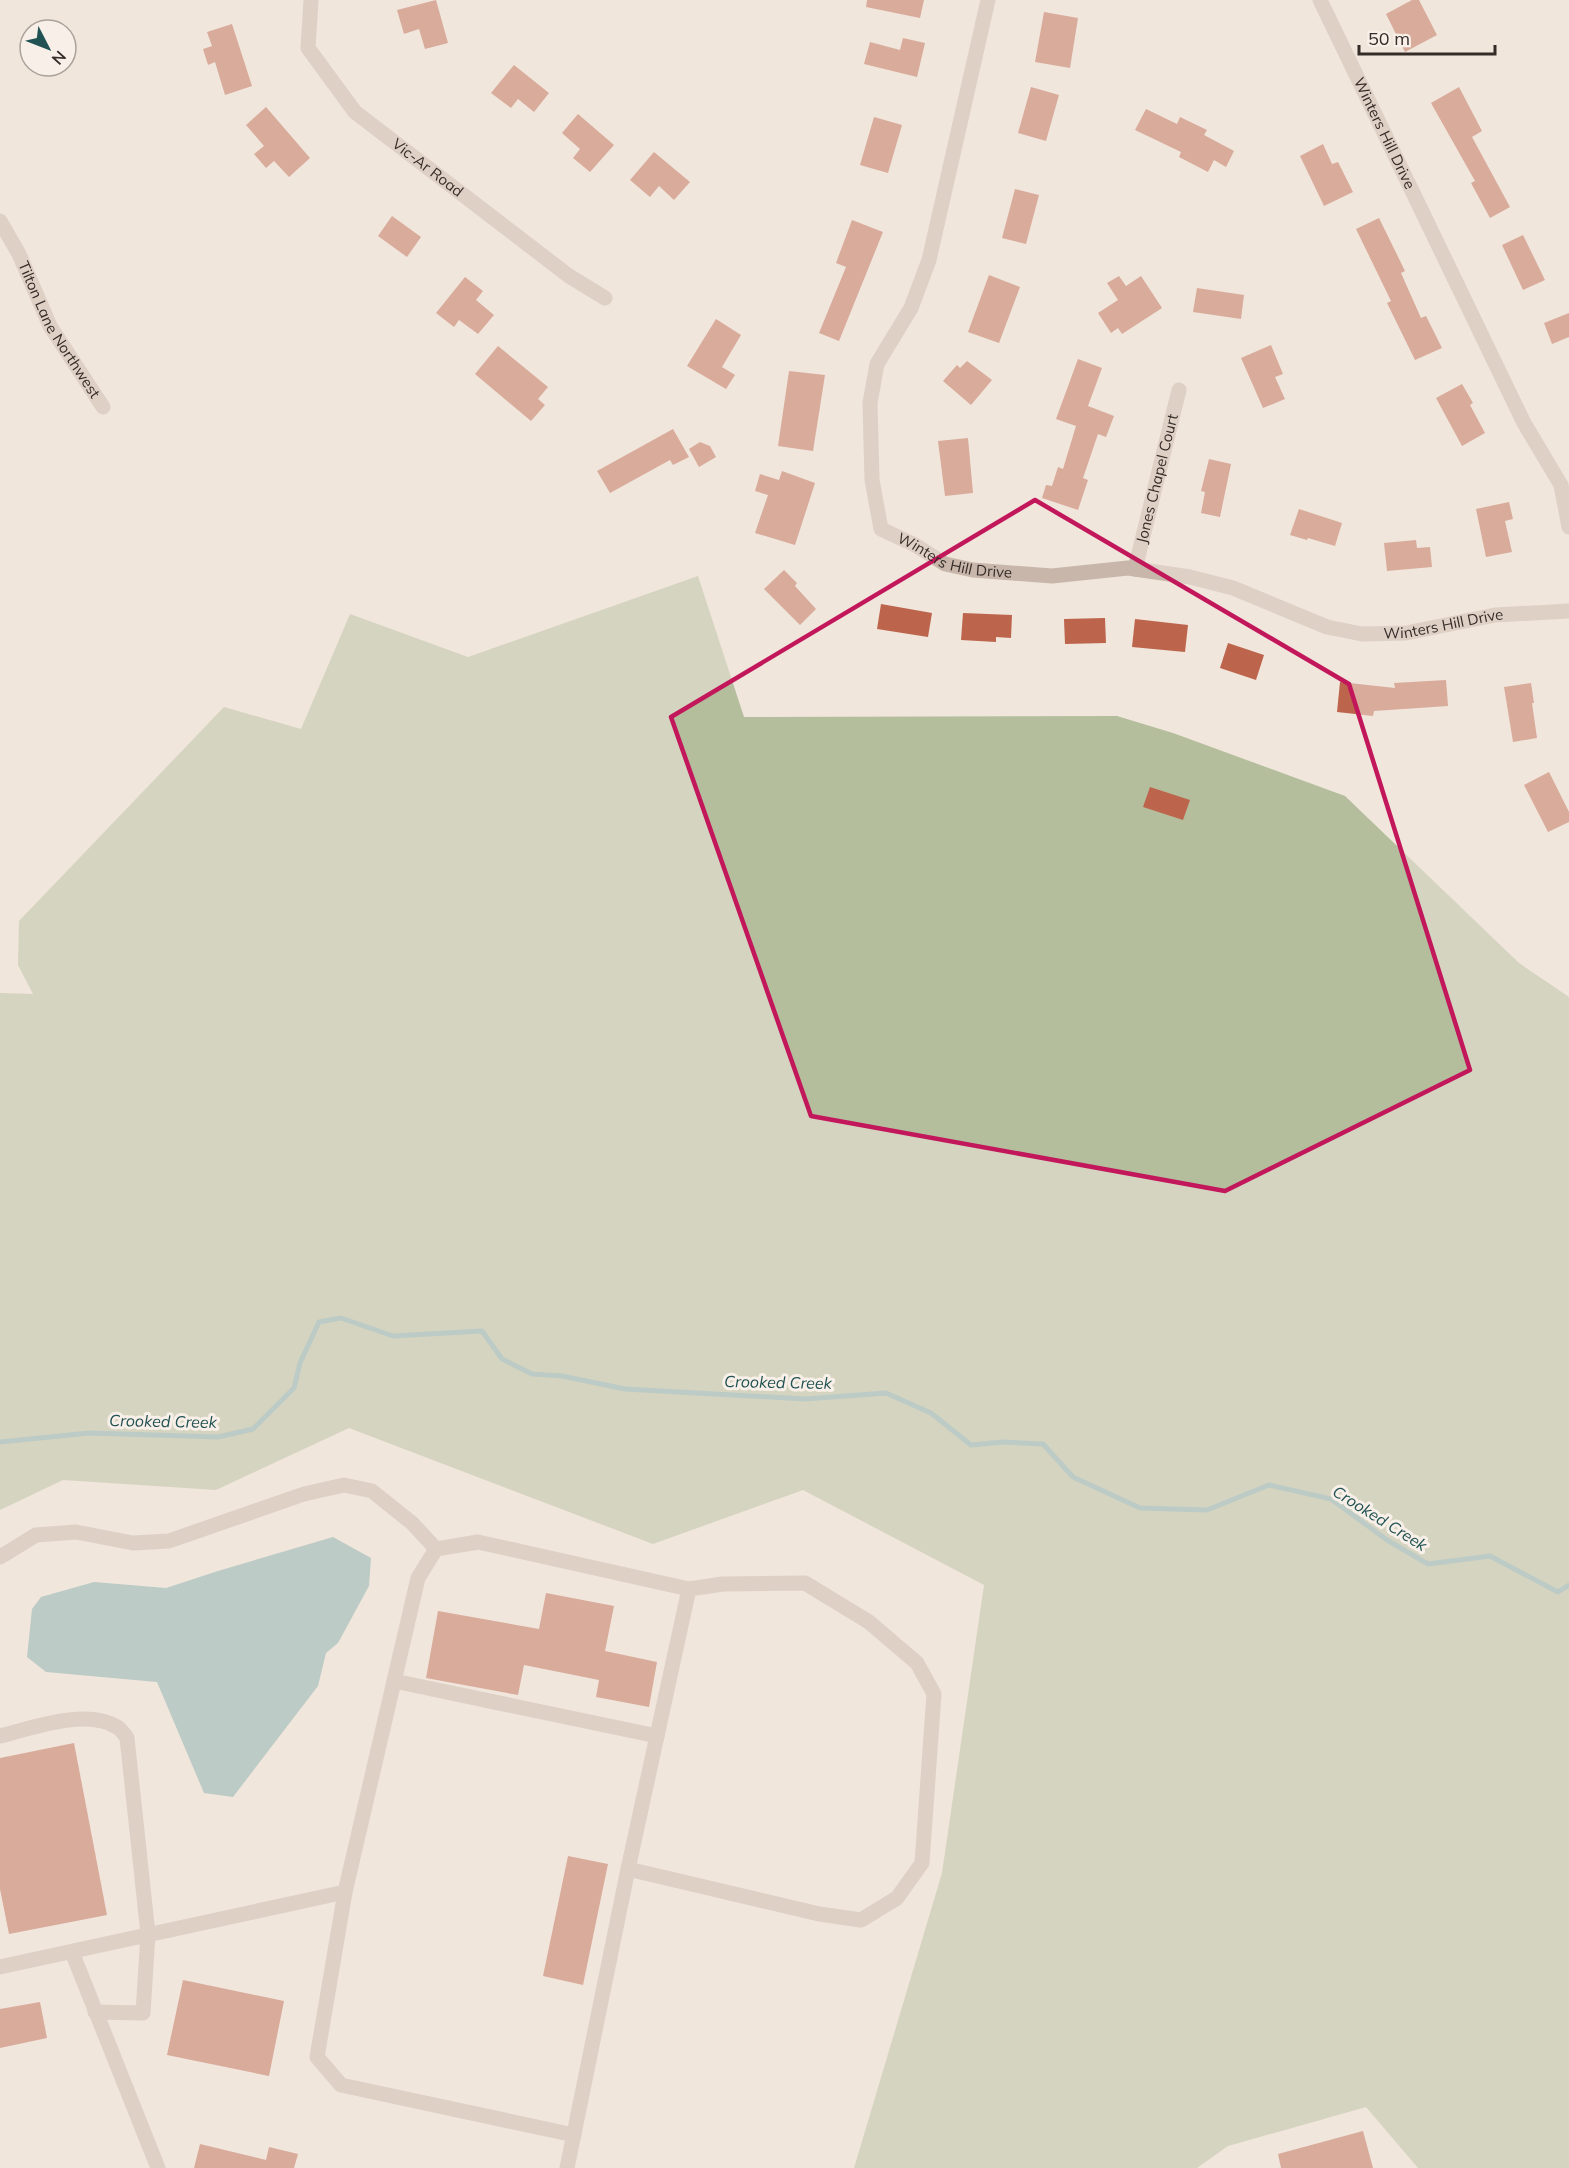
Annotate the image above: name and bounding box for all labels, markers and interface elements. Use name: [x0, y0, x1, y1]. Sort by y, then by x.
north arrow: [18, 18, 78, 78]
scale bar: [1359, 18, 1496, 56]
text: 50 m: [1368, 27, 1410, 50]
text: N: [48, 47, 71, 69]
street label: Winters Hill Drive: [1350, 74, 1420, 192]
street label: Vic-Ar Road: [389, 134, 467, 201]
street label: Tilton Lane Northwest: [14, 258, 105, 402]
street label: Jones Chapel Court: [1132, 412, 1182, 545]
street label: Winters Hill Drive: [895, 528, 1013, 582]
street label: Winters Hill Drive: [1383, 605, 1504, 643]
water label: Crooked Creek: [724, 1371, 833, 1393]
water label: Crooked Creek: [109, 1410, 218, 1432]
water label: Crooked Creek: [1329, 1481, 1432, 1555]

